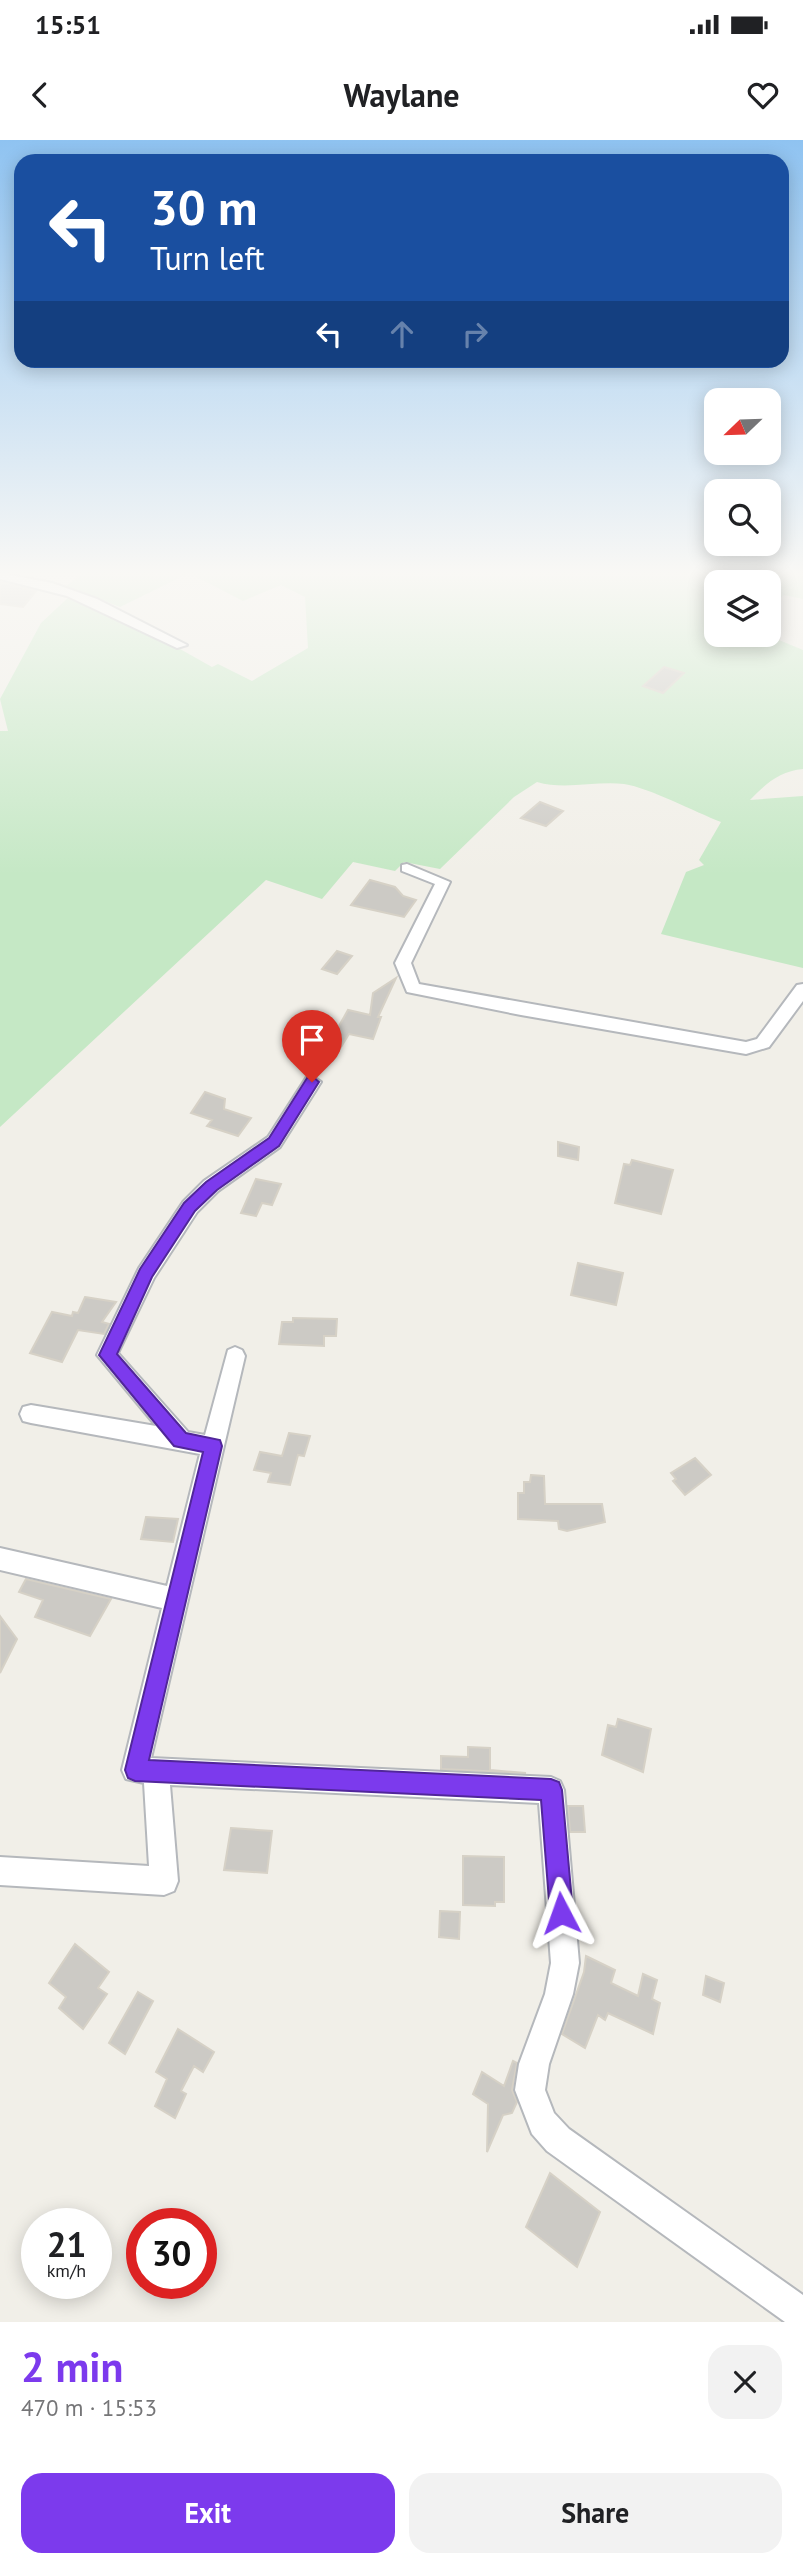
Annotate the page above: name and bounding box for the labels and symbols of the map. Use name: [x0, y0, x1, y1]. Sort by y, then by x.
north arrow: [704, 388, 780, 466]
pin: [282, 1010, 342, 1082]
position arrow: [524, 1876, 598, 1950]
speed limit sign: 30: [126, 2208, 217, 2299]

